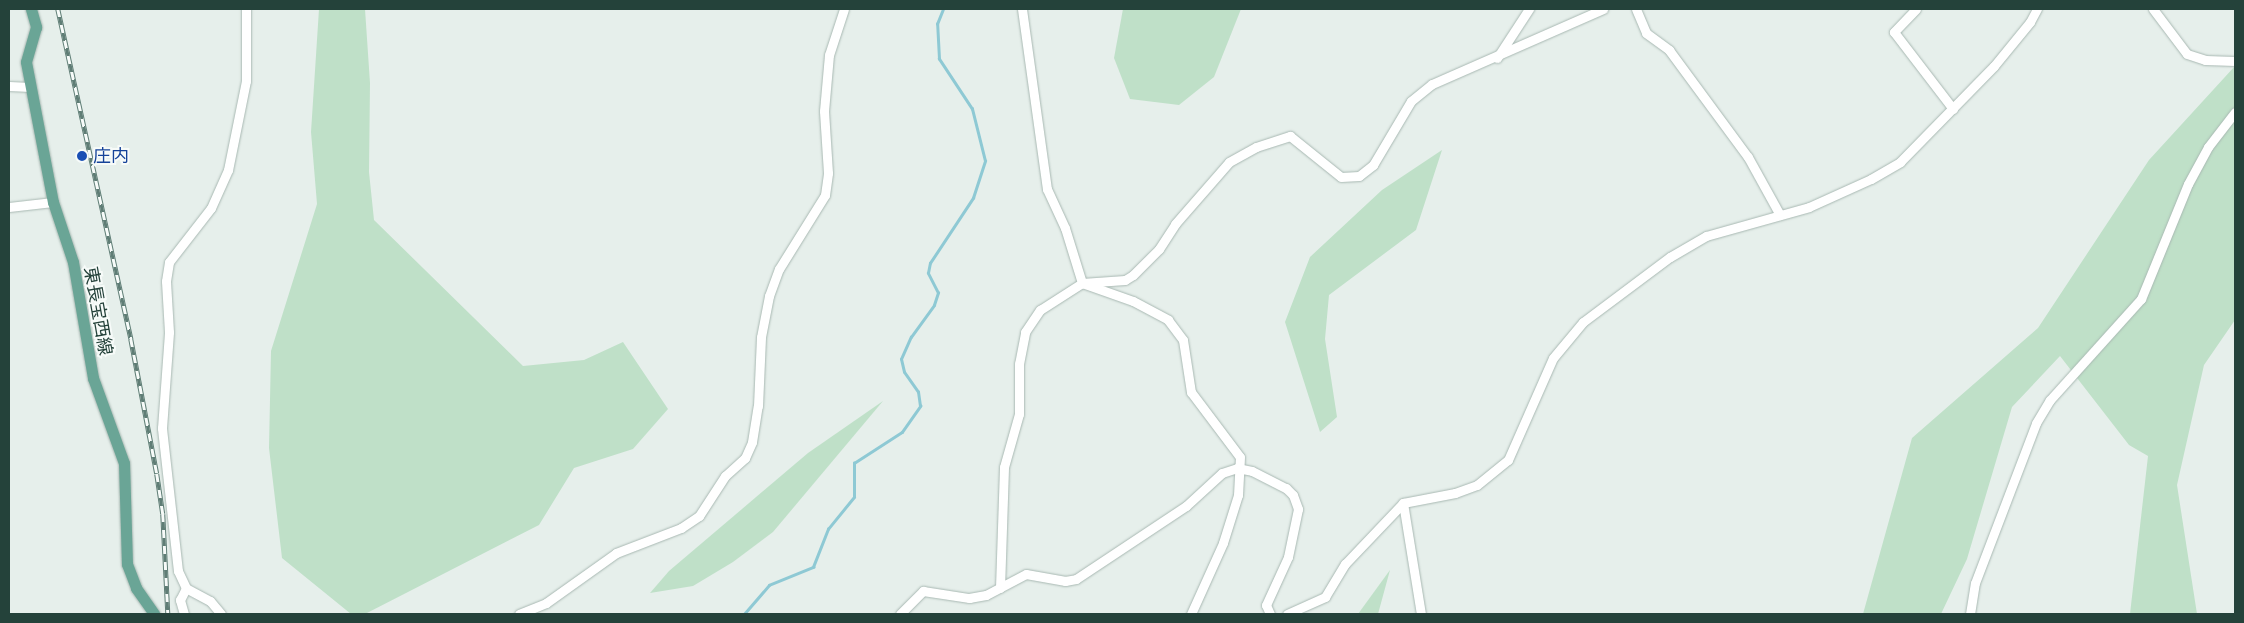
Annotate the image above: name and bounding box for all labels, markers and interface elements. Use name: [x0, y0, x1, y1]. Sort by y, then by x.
place label: 庄内: [93, 145, 129, 167]
marker: 庄内: [75, 149, 89, 163]
street label: 東長宝西線: [80, 265, 116, 357]

